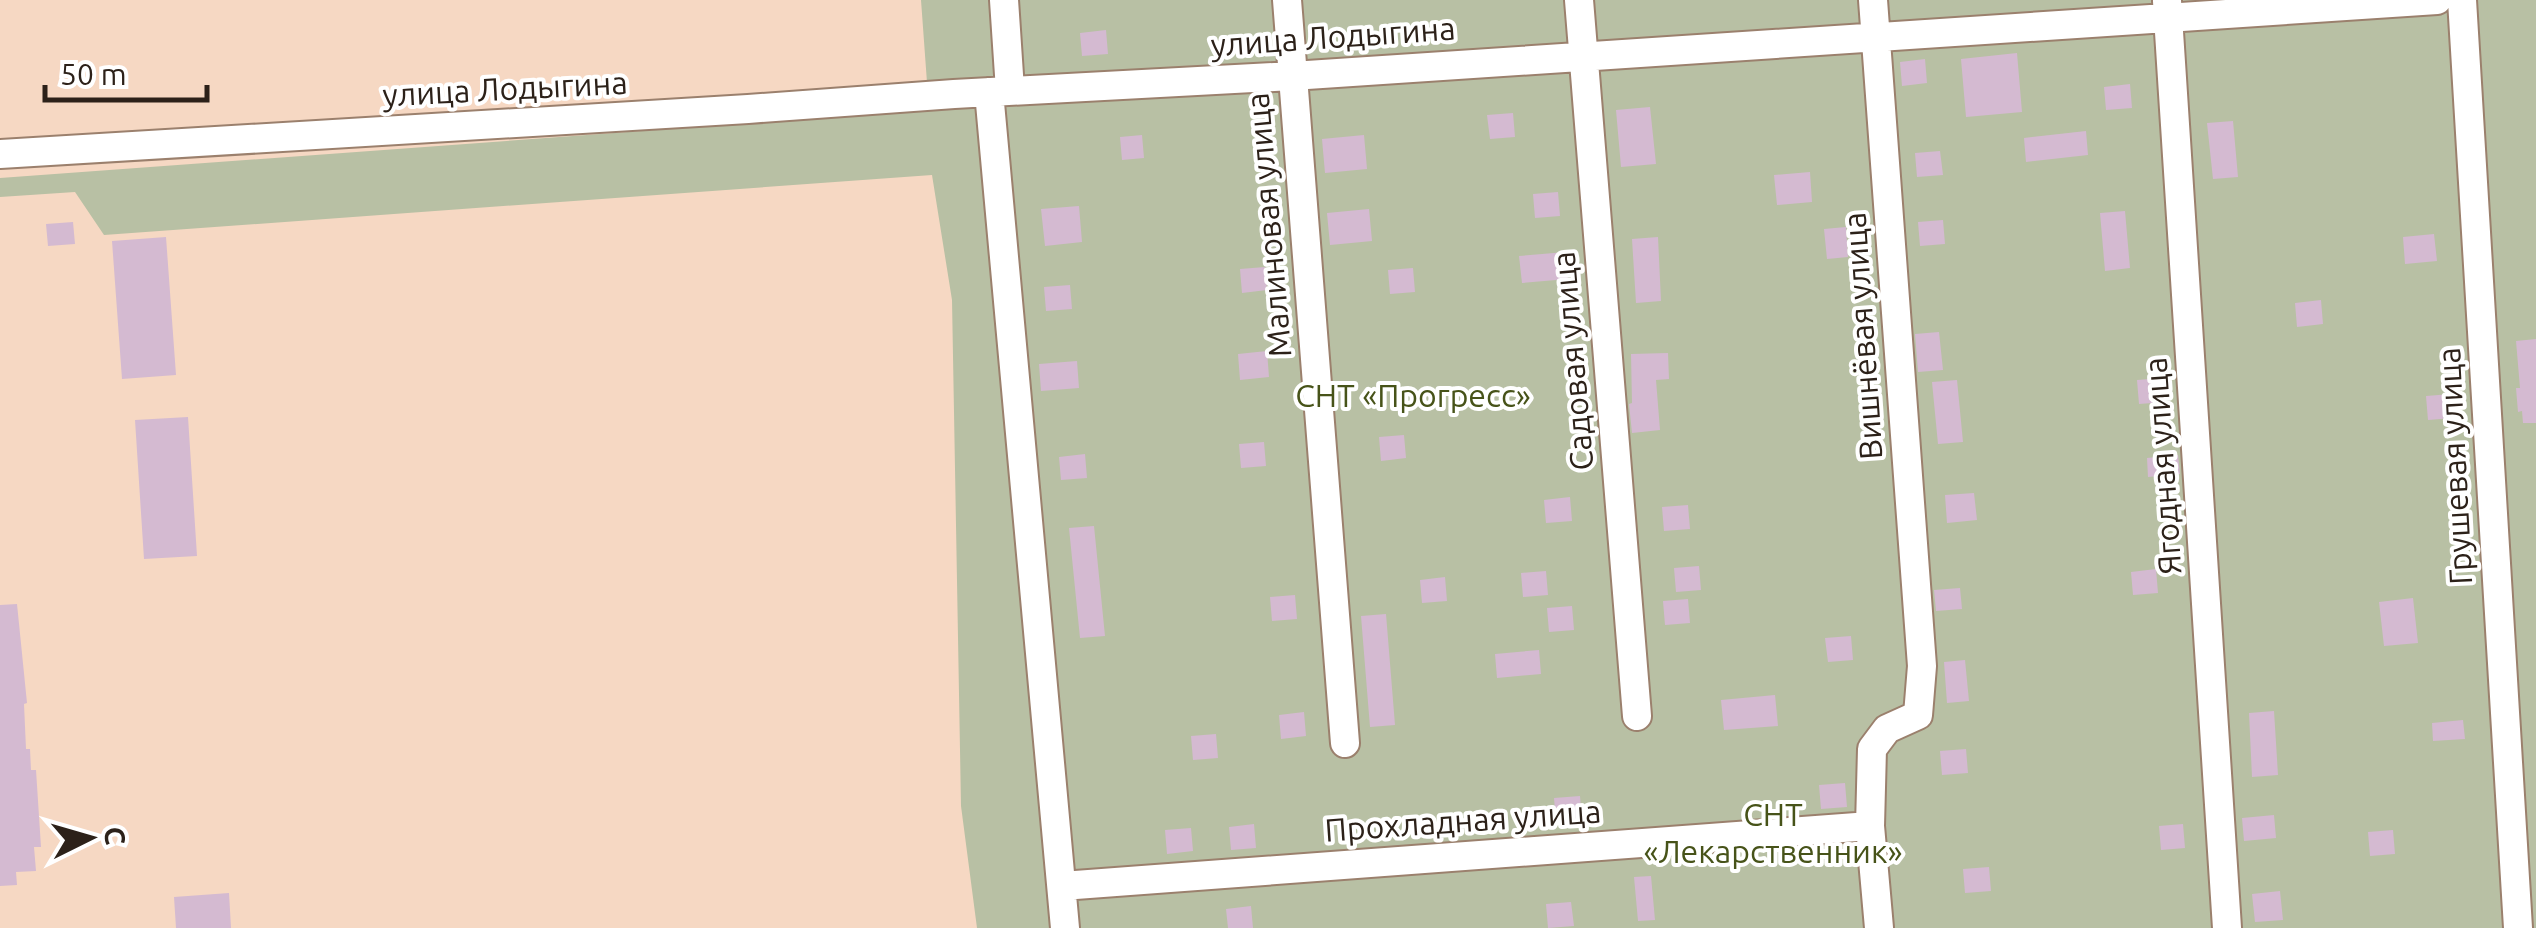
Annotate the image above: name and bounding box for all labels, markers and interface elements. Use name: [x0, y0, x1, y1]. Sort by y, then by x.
street label: улица Лодыгина: [1209, 9, 1457, 63]
scale bar: [45, 40, 208, 102]
text: 50 m: [60, 57, 127, 91]
street label: улица Лодыгина: [382, 64, 628, 112]
street label: Малиновая улица: [1238, 91, 1298, 359]
street label: Вишнёвая улица: [1835, 211, 1889, 461]
street label: Садовая улица: [1544, 250, 1600, 472]
street label: Грушевая улица: [2430, 347, 2478, 586]
street label: Ягодная улица: [2136, 356, 2188, 576]
park label: СНТ «Прогресс»: [1295, 377, 1531, 413]
north arrow: [40, 788, 140, 888]
street label: Прохладная улица: [1323, 792, 1602, 848]
park label: СНТ «Лекарственник»: [1643, 796, 1903, 869]
text: С: [99, 826, 132, 846]

